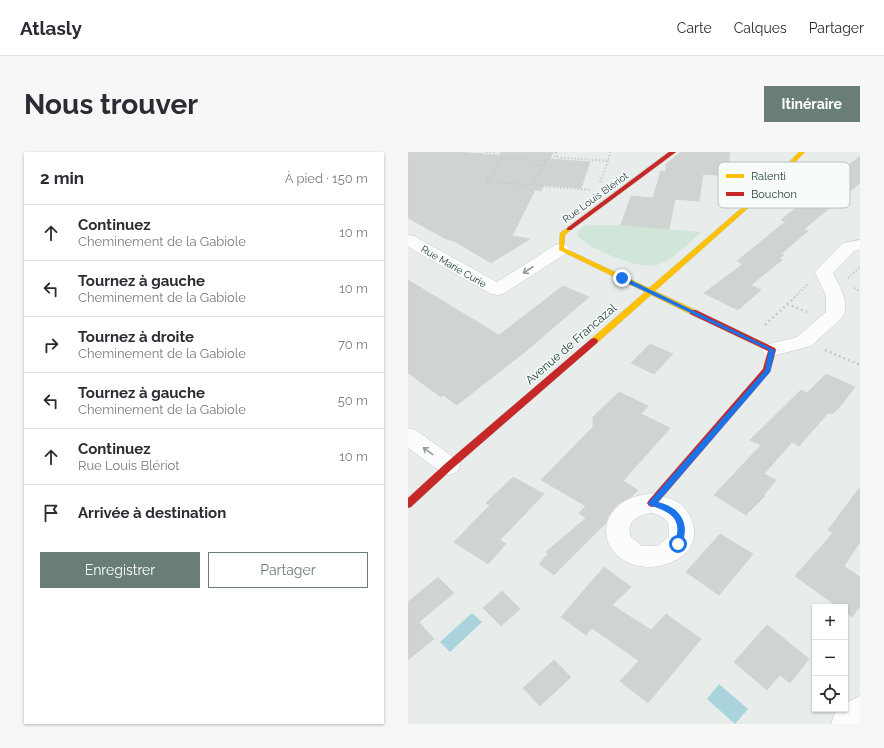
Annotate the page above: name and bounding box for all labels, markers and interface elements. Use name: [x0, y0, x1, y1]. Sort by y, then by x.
text: Atlasly: [20, 17, 82, 39]
text: Carte: [677, 20, 712, 36]
text: Calques: [734, 20, 787, 36]
text: Partager: [809, 20, 864, 36]
button: Itinéraire: [764, 86, 860, 122]
text: Nous trouver: [24, 88, 198, 121]
legend: [718, 162, 850, 208]
text: 2 min: [40, 168, 84, 188]
street label: Rue Louis Blériot: [560, 170, 631, 225]
text: Ralenti: [751, 170, 786, 183]
text: À pied · 150 m: [285, 171, 368, 186]
text: Bouchon: [751, 188, 797, 201]
text: Continuez: [78, 216, 151, 234]
icon: ahead: [40, 222, 62, 244]
text: 10 m: [339, 225, 368, 240]
text: Cheminement de la Gabiole: [78, 234, 246, 249]
street label: Rue Marie Curie: [419, 243, 488, 290]
one-way arrow: [523, 266, 534, 274]
route end: [613, 269, 631, 287]
text: Tournez à gauche: [78, 272, 205, 290]
icon: left: [40, 278, 62, 300]
text: 10 m: [339, 281, 368, 296]
text: Cheminement de la Gabiole: [78, 290, 246, 305]
street label: Avenue de Francazal: [523, 300, 620, 387]
text: Tournez à droite: [78, 328, 194, 346]
icon: right: [40, 334, 62, 356]
text: 70 m: [338, 337, 368, 352]
text: Cheminement de la Gabiole: [78, 346, 246, 361]
text: Tournez à gauche: [78, 384, 205, 402]
icon: left: [40, 390, 62, 412]
text: 50 m: [338, 393, 368, 408]
text: Cheminement de la Gabiole: [78, 402, 246, 417]
text: Continuez: [78, 440, 151, 458]
icon: ahead: [40, 446, 62, 468]
one-way arrow: [423, 447, 434, 455]
text: 10 m: [339, 449, 368, 464]
text: Rue Louis Blériot: [78, 458, 180, 473]
icon: arrive: [40, 502, 62, 524]
text: Arrivée à destination: [78, 504, 226, 522]
route start: [669, 535, 687, 553]
button: Enregistrer: [40, 552, 200, 588]
button: Partager: [208, 552, 368, 588]
map controls: [812, 604, 848, 712]
button: +: [812, 604, 848, 640]
button: −: [812, 640, 848, 676]
button: locate: [812, 676, 848, 712]

